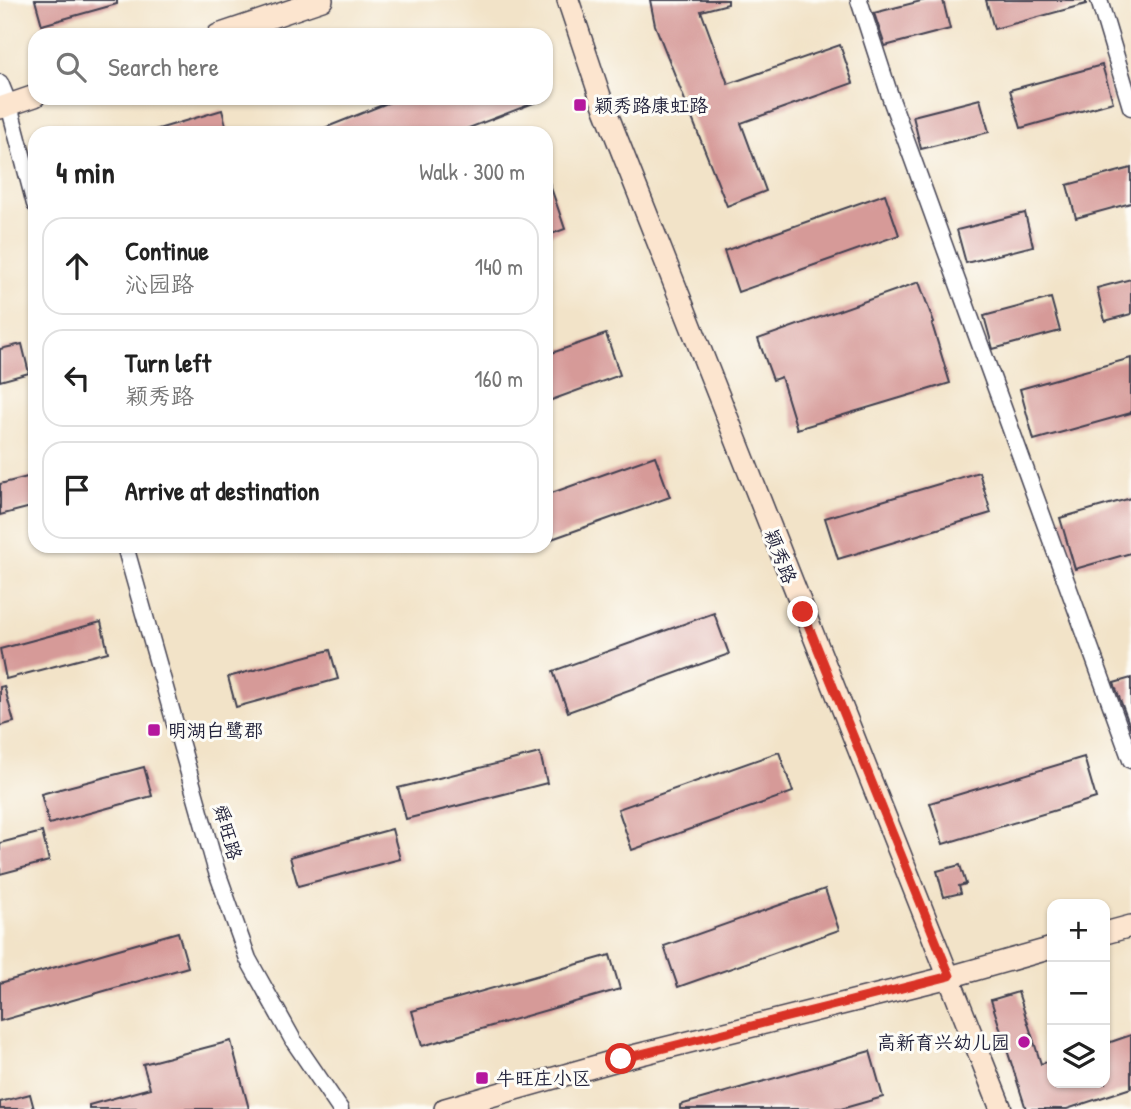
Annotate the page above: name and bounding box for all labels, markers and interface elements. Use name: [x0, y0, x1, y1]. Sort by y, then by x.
search box: [28, 28, 553, 105]
icon: search: [52, 48, 90, 86]
text: Search here: [108, 49, 219, 84]
place label: 颖秀路康虹路: [594, 92, 708, 118]
marker: 颖秀路康虹路: [572, 97, 588, 113]
text: 4 min: [56, 152, 115, 192]
text: Walk · 300 m: [419, 156, 525, 187]
text: Continue: [125, 233, 209, 268]
icon: ahead: [58, 247, 96, 285]
text: 140 m: [475, 251, 523, 282]
text: 沁园路: [125, 268, 194, 299]
text: Turn left: [125, 345, 211, 380]
icon: left: [58, 359, 96, 397]
text: 160 m: [474, 363, 523, 394]
text: 颖秀路: [125, 380, 194, 411]
icon: arrive: [58, 471, 96, 509]
text: Arrive at destination: [125, 473, 320, 508]
street label: 颖秀路: [759, 525, 803, 587]
route end: [787, 596, 818, 627]
place label: 明湖白鹭郡: [168, 717, 263, 743]
marker: 明湖白鹭郡: [146, 722, 162, 738]
street label: 舜旺路: [208, 801, 248, 863]
map controls: [1047, 899, 1110, 1088]
button: +: [1047, 899, 1110, 962]
button: −: [1047, 962, 1110, 1025]
button: layers: [1047, 1025, 1110, 1088]
place label: 高新育兴幼儿园: [877, 1029, 1010, 1055]
marker: 高新育兴幼儿园: [1016, 1034, 1032, 1050]
route start: [605, 1043, 636, 1074]
place label: 牛旺庄小区: [496, 1065, 591, 1091]
marker: 牛旺庄小区: [474, 1070, 490, 1086]

